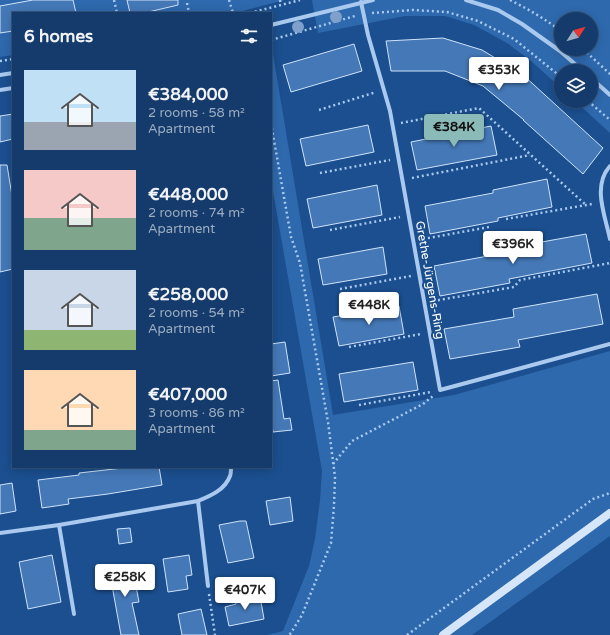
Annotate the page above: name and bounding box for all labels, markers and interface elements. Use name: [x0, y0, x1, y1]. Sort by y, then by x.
north arrow: [554, 12, 598, 56]
map controls: [554, 12, 598, 108]
icon: filters: [238, 25, 260, 47]
text: 6 homes: [24, 26, 93, 47]
pin: €353K: [471, 57, 527, 91]
text: €353K: [478, 62, 520, 78]
button: layers: [554, 64, 598, 108]
text: €384,000: [148, 84, 228, 105]
icon: home: [56, 86, 104, 134]
text: 2 rooms · 58 m²: [148, 105, 245, 121]
pin: €384K: [426, 114, 482, 148]
text: €384K: [433, 119, 475, 135]
text: Apartment: [148, 121, 215, 137]
text: €448,000: [148, 184, 228, 205]
icon: home: [56, 186, 104, 234]
text: 2 rooms · 74 m²: [148, 205, 245, 221]
street label: Grethe-Jürgens-Ring: [413, 220, 447, 340]
text: Apartment: [148, 221, 215, 237]
pin: €396K: [485, 231, 541, 265]
text: €396K: [492, 236, 534, 252]
text: €258,000: [148, 284, 228, 305]
icon: home: [56, 286, 104, 334]
pin: €448K: [341, 292, 397, 326]
text: €448K: [348, 297, 390, 313]
text: 2 rooms · 54 m²: [148, 305, 245, 321]
text: Apartment: [148, 321, 215, 337]
text: €407,000: [148, 384, 227, 405]
icon: home: [56, 386, 104, 434]
text: 3 rooms · 86 m²: [148, 405, 245, 421]
text: Apartment: [148, 421, 215, 437]
pin: €258K: [97, 564, 153, 598]
text: €258K: [104, 569, 146, 585]
pin: €407K: [217, 577, 273, 611]
text: €407K: [224, 582, 266, 598]

